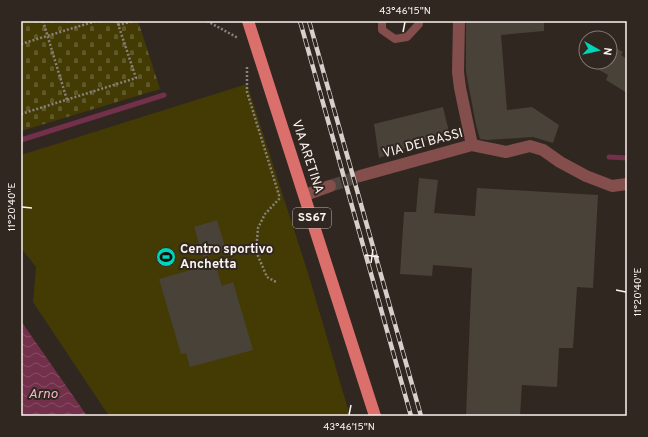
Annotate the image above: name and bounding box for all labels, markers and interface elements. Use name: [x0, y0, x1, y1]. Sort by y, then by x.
text: 43°46'15"N: [379, 5, 431, 18]
north arrow: [578, 30, 618, 70]
text: N: [599, 46, 614, 56]
street label: VIA ARETINA: [288, 118, 327, 196]
street label: VIA DEI BASSI: [381, 126, 465, 162]
text: 11°20'40"E: [6, 183, 19, 231]
road number: SS67: [293, 208, 331, 228]
place label: Centro sportivo Anchetta: [180, 242, 273, 273]
sports icon: Centro sportivo Anchetta: [155, 246, 177, 268]
text: 11°20'40"E: [632, 268, 645, 316]
water label: Arno: [28, 386, 58, 403]
text: 43°46'15"N: [323, 421, 375, 434]

